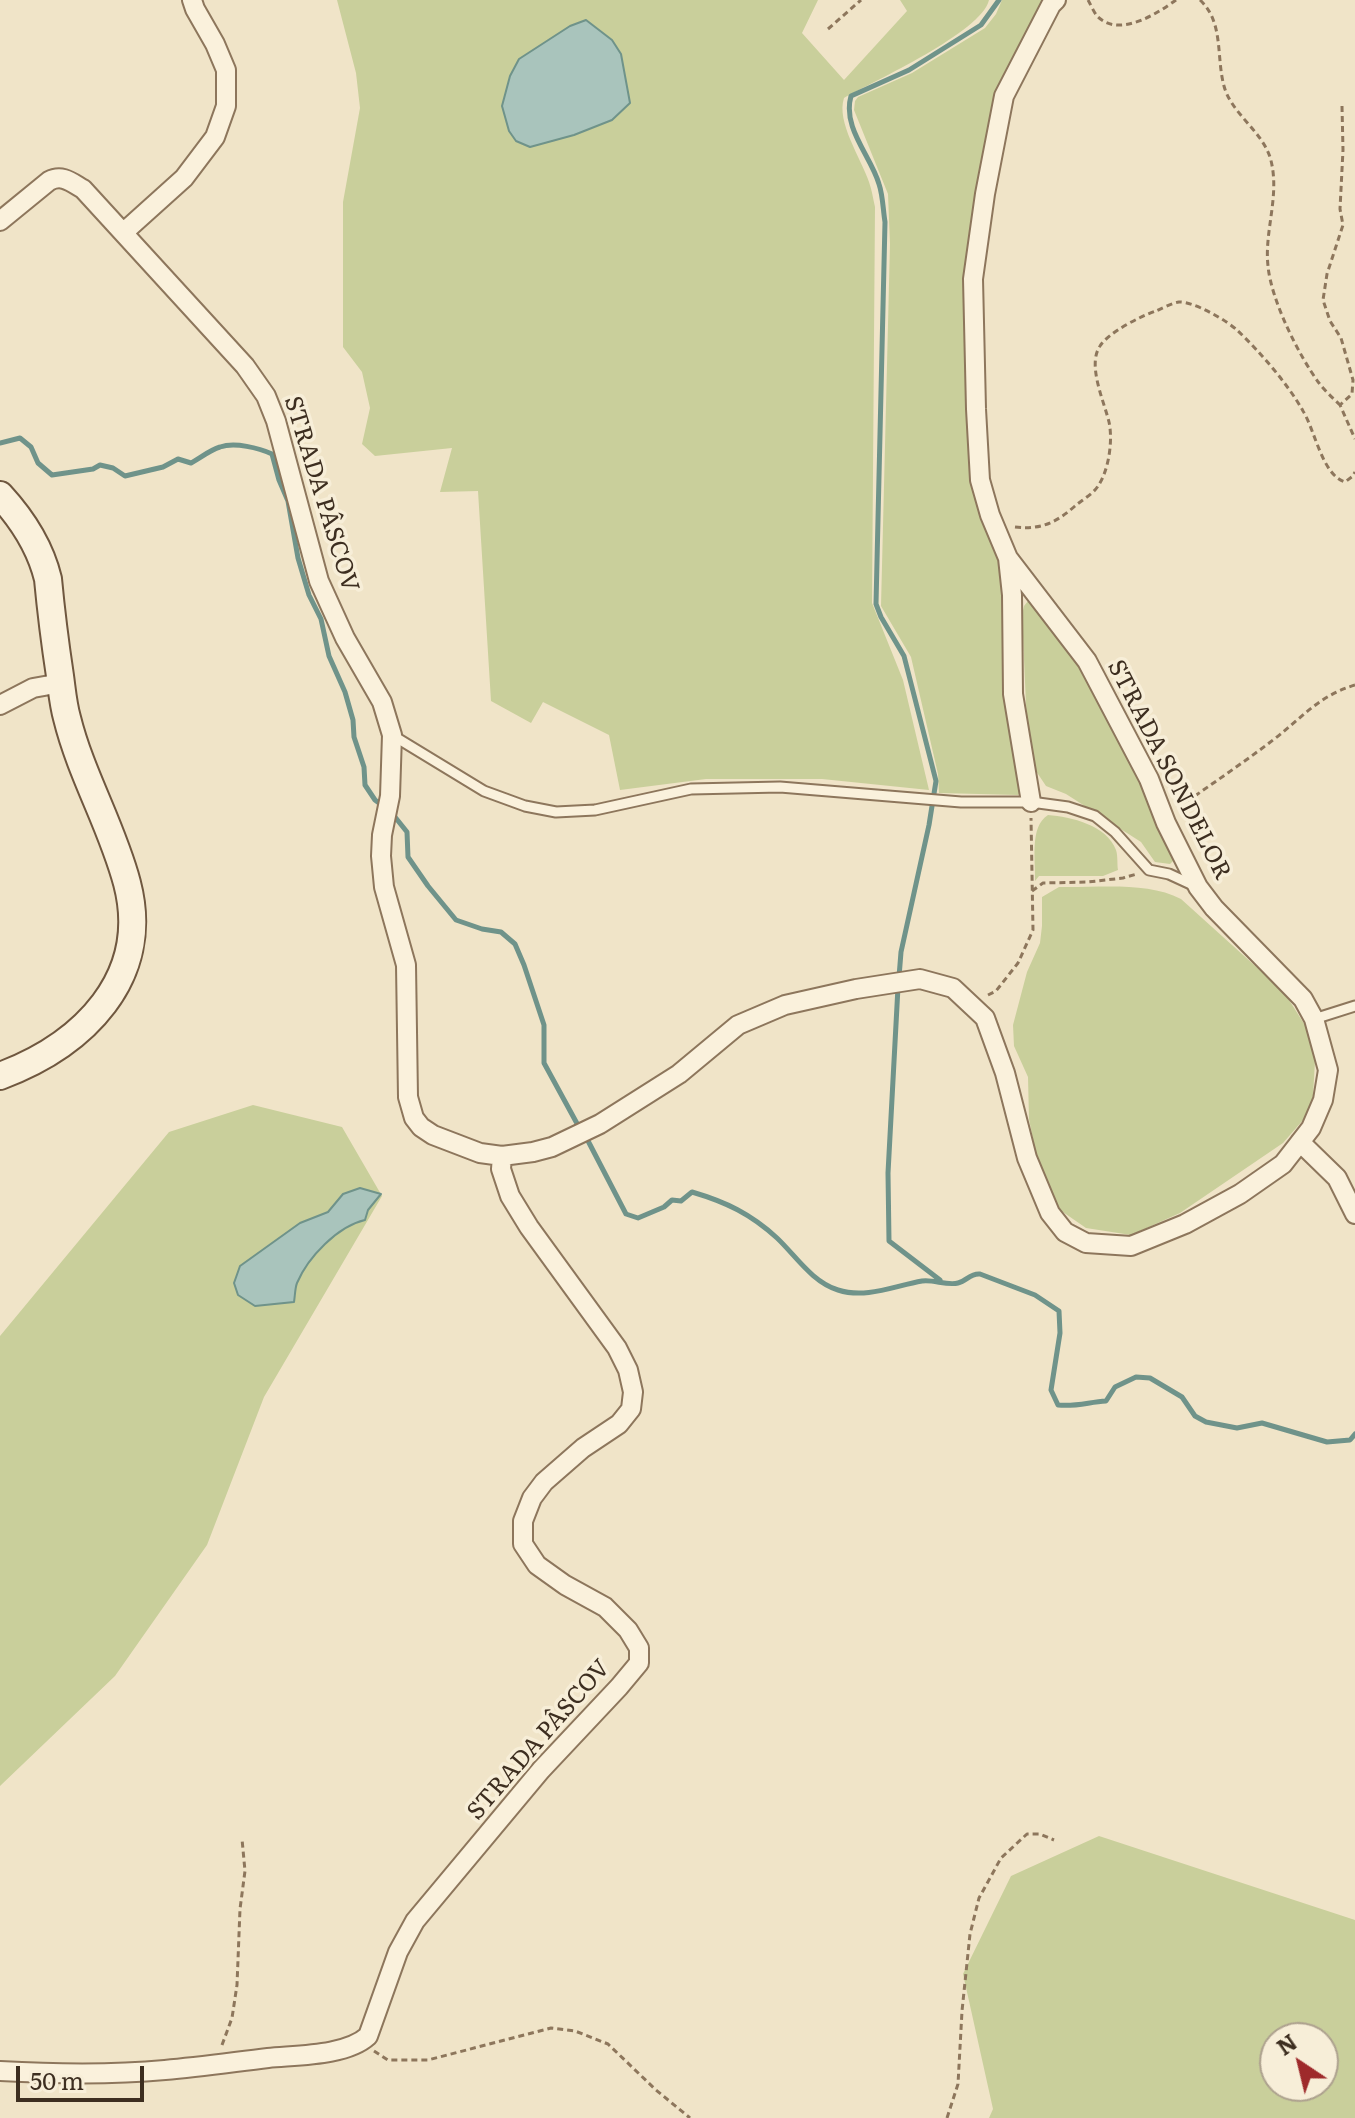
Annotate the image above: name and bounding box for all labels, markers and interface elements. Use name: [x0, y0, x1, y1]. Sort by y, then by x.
street label: STRADA PÂSCOV: [278, 393, 364, 595]
street label: STRADA SONDELOR: [1101, 655, 1237, 885]
street label: STRADA PÂSCOV: [462, 1654, 616, 1826]
north arrow: [1259, 2022, 1339, 2102]
text: N: [1269, 2025, 1303, 2062]
scale bar: [20, 2050, 148, 2100]
text: 50 m: [30, 2062, 84, 2097]

